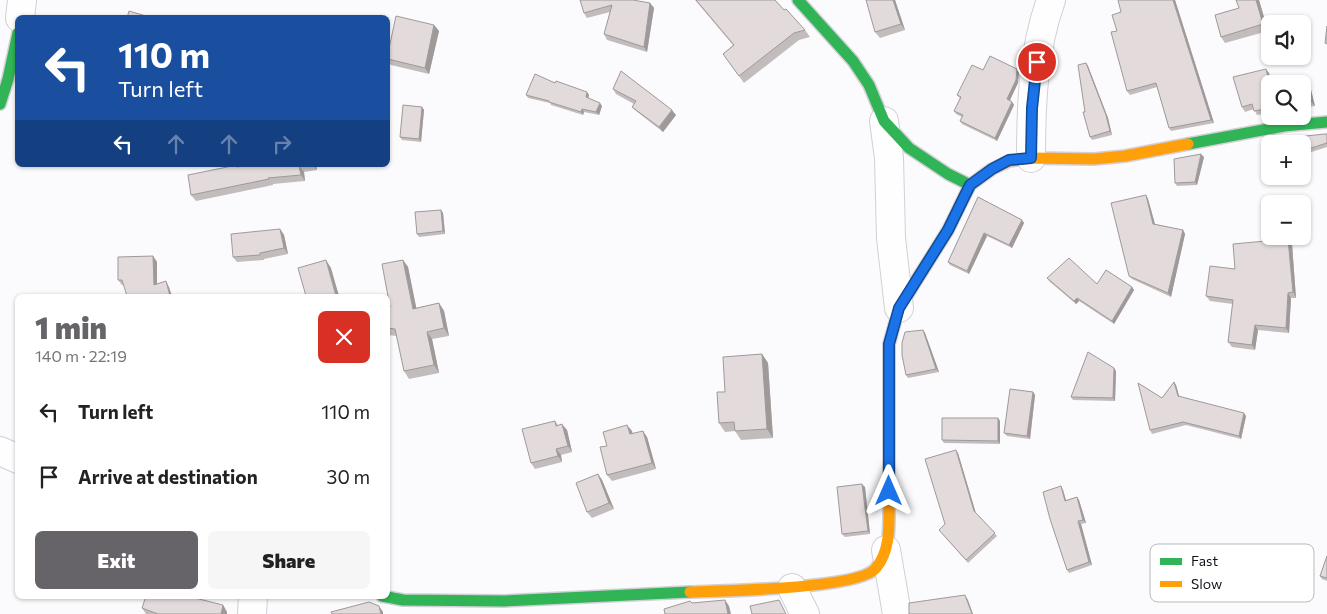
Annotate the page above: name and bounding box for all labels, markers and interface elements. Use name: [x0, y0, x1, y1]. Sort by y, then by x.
map controls: [1261, 15, 1311, 245]
button: sound: [1261, 15, 1311, 65]
text: 110 m: [118, 32, 210, 75]
icon: left: [35, 35, 100, 100]
pin: [1016, 41, 1058, 83]
icon: arrive: [1023, 48, 1051, 76]
text: Turn left: [118, 75, 203, 102]
button: search: [1261, 75, 1311, 125]
icon: left: [109, 130, 137, 158]
icon: ahead: [162, 130, 190, 158]
icon: ahead: [215, 130, 243, 158]
icon: right: [268, 130, 296, 158]
button: +: [1261, 135, 1311, 185]
button: −: [1261, 195, 1311, 245]
text: 1 min: [35, 308, 107, 345]
button: close: [318, 311, 370, 363]
text: 140 m · 22:19: [35, 346, 127, 365]
icon: left: [35, 398, 63, 426]
text: Turn left: [78, 400, 153, 423]
text: 110 m: [321, 400, 370, 423]
icon: arrive: [35, 463, 63, 491]
position arrow: [862, 464, 914, 516]
text: Arrive at destination: [78, 465, 258, 488]
text: 30 m: [327, 465, 370, 488]
button: Exit: [35, 531, 198, 589]
button: Share: [208, 531, 370, 589]
legend: [1150, 544, 1314, 602]
text: Fast: [1191, 552, 1218, 569]
text: Slow: [1191, 575, 1222, 592]

